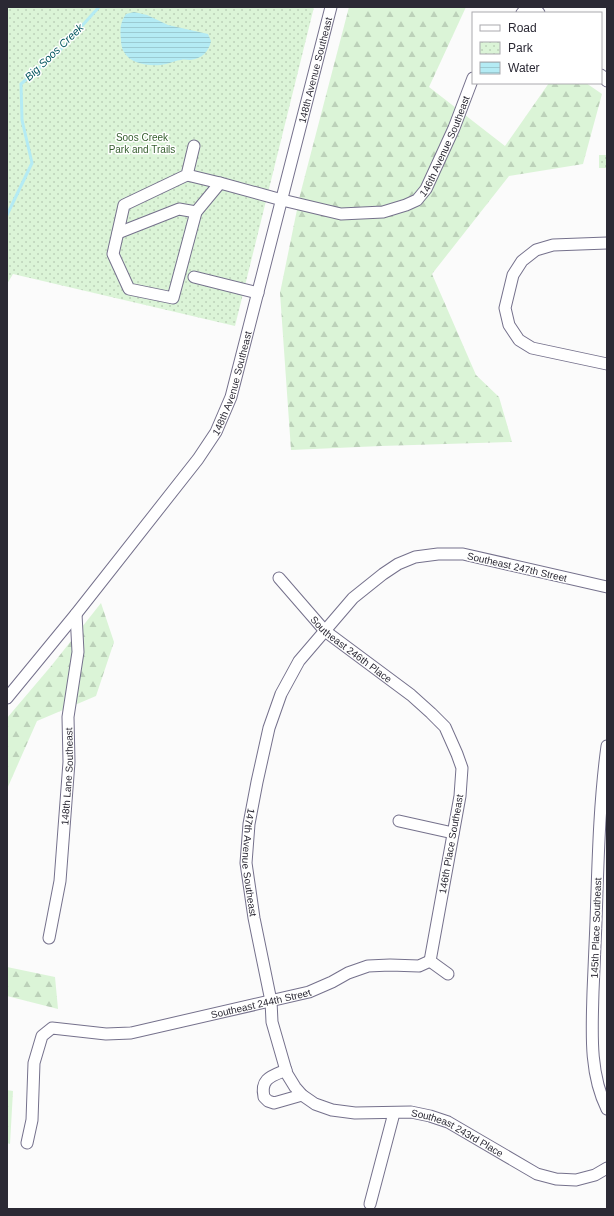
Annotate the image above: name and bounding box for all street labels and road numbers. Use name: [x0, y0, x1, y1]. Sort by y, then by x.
street label: 148th Avenue Southeast: [296, 16, 334, 124]
street label: 146th Avenue Southeast: [417, 94, 471, 198]
street label: 148th Avenue Southeast: [210, 330, 253, 437]
street label: Southeast 247th Street: [466, 550, 568, 584]
street label: Southeast 246th Place: [309, 613, 395, 685]
street label: 148th Lane Southeast: [59, 727, 75, 826]
street label: 146th Place Southeast: [437, 793, 465, 895]
street label: 147th Avenue Southeast: [240, 807, 259, 917]
street label: 145th Place Southeast: [589, 877, 603, 978]
street label: Southeast 244th Street: [210, 986, 313, 1020]
street label: Southeast 243rd Place: [410, 1107, 506, 1159]

